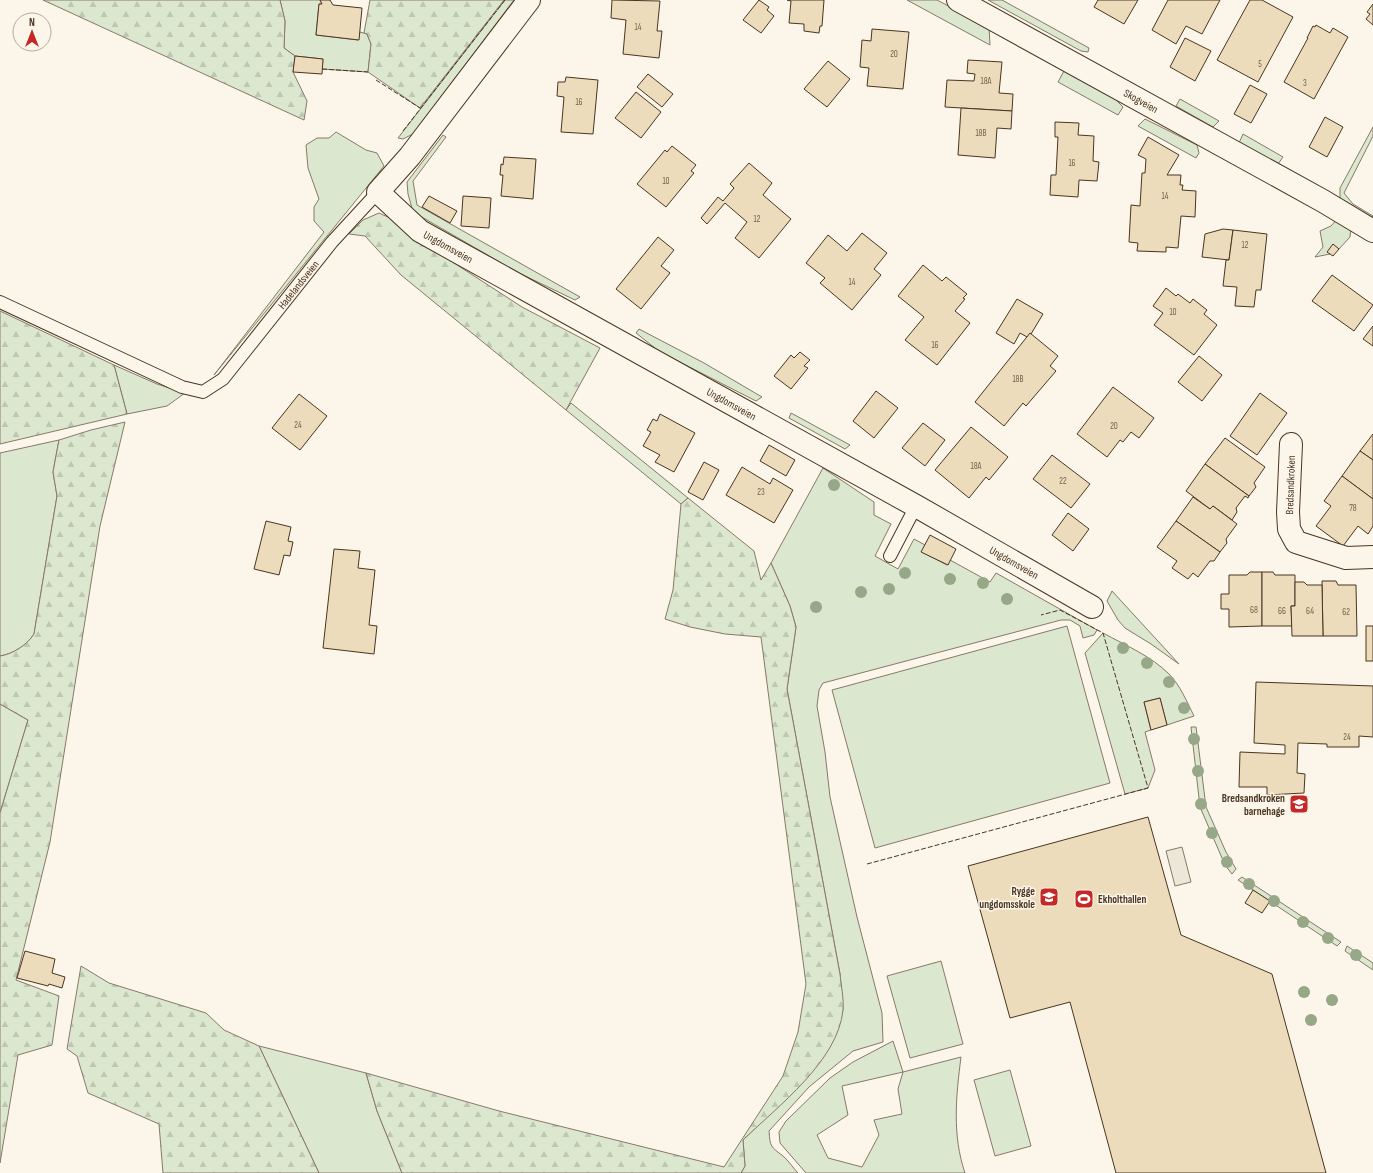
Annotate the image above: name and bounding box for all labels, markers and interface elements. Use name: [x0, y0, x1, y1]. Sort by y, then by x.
north arrow: [12, 12, 52, 52]
text: N: [29, 16, 35, 29]
house number: 14: [635, 22, 642, 33]
house number: 20: [890, 49, 898, 60]
house number: 5: [1258, 59, 1262, 70]
house number: 18A: [981, 76, 992, 87]
house number: 3: [1303, 78, 1307, 89]
street label: Skogveien: [1121, 87, 1161, 116]
house number: 16: [575, 97, 583, 108]
house number: 18B: [975, 128, 987, 139]
house number: 16: [1068, 158, 1076, 169]
house number: 10: [662, 176, 670, 187]
house number: 14: [1162, 191, 1169, 202]
house number: 12: [754, 214, 761, 225]
street label: Ungdomsveien: [421, 228, 475, 266]
house number: 12: [1242, 240, 1249, 251]
street label: Hadelandsveien: [275, 258, 322, 312]
house number: 14: [849, 277, 856, 288]
house number: 10: [1169, 307, 1177, 318]
house number: 16: [931, 340, 939, 351]
house number: 18B: [1012, 374, 1024, 385]
street label: Ungdomsveien: [704, 385, 759, 423]
house number: 24: [294, 420, 302, 431]
house number: 20: [1110, 421, 1118, 432]
street label: Bredsandkroken: [1283, 455, 1298, 515]
house number: 18A: [971, 461, 982, 472]
house number: 22: [1059, 476, 1067, 487]
house number: 23: [757, 487, 765, 498]
house number: 78: [1349, 503, 1357, 514]
street label: Ungdomsveien: [987, 544, 1041, 582]
house number: 68: [1250, 605, 1258, 616]
house number: 66: [1278, 606, 1286, 617]
house number: 64: [1306, 606, 1314, 617]
house number: 62: [1342, 607, 1350, 618]
house number: 24: [1343, 732, 1351, 743]
place label: Bredsandkroken barnehage: [1222, 792, 1285, 818]
school or university icon: Bredsandkroken barnehage: [1288, 793, 1310, 815]
place label: Rygge ungdomsskole: [979, 885, 1035, 911]
school or university icon: Rygge ungdomsskole: [1038, 886, 1060, 908]
sports icon: Ekholthallen: [1073, 888, 1095, 910]
place label: Ekholthallen: [1098, 893, 1147, 906]

